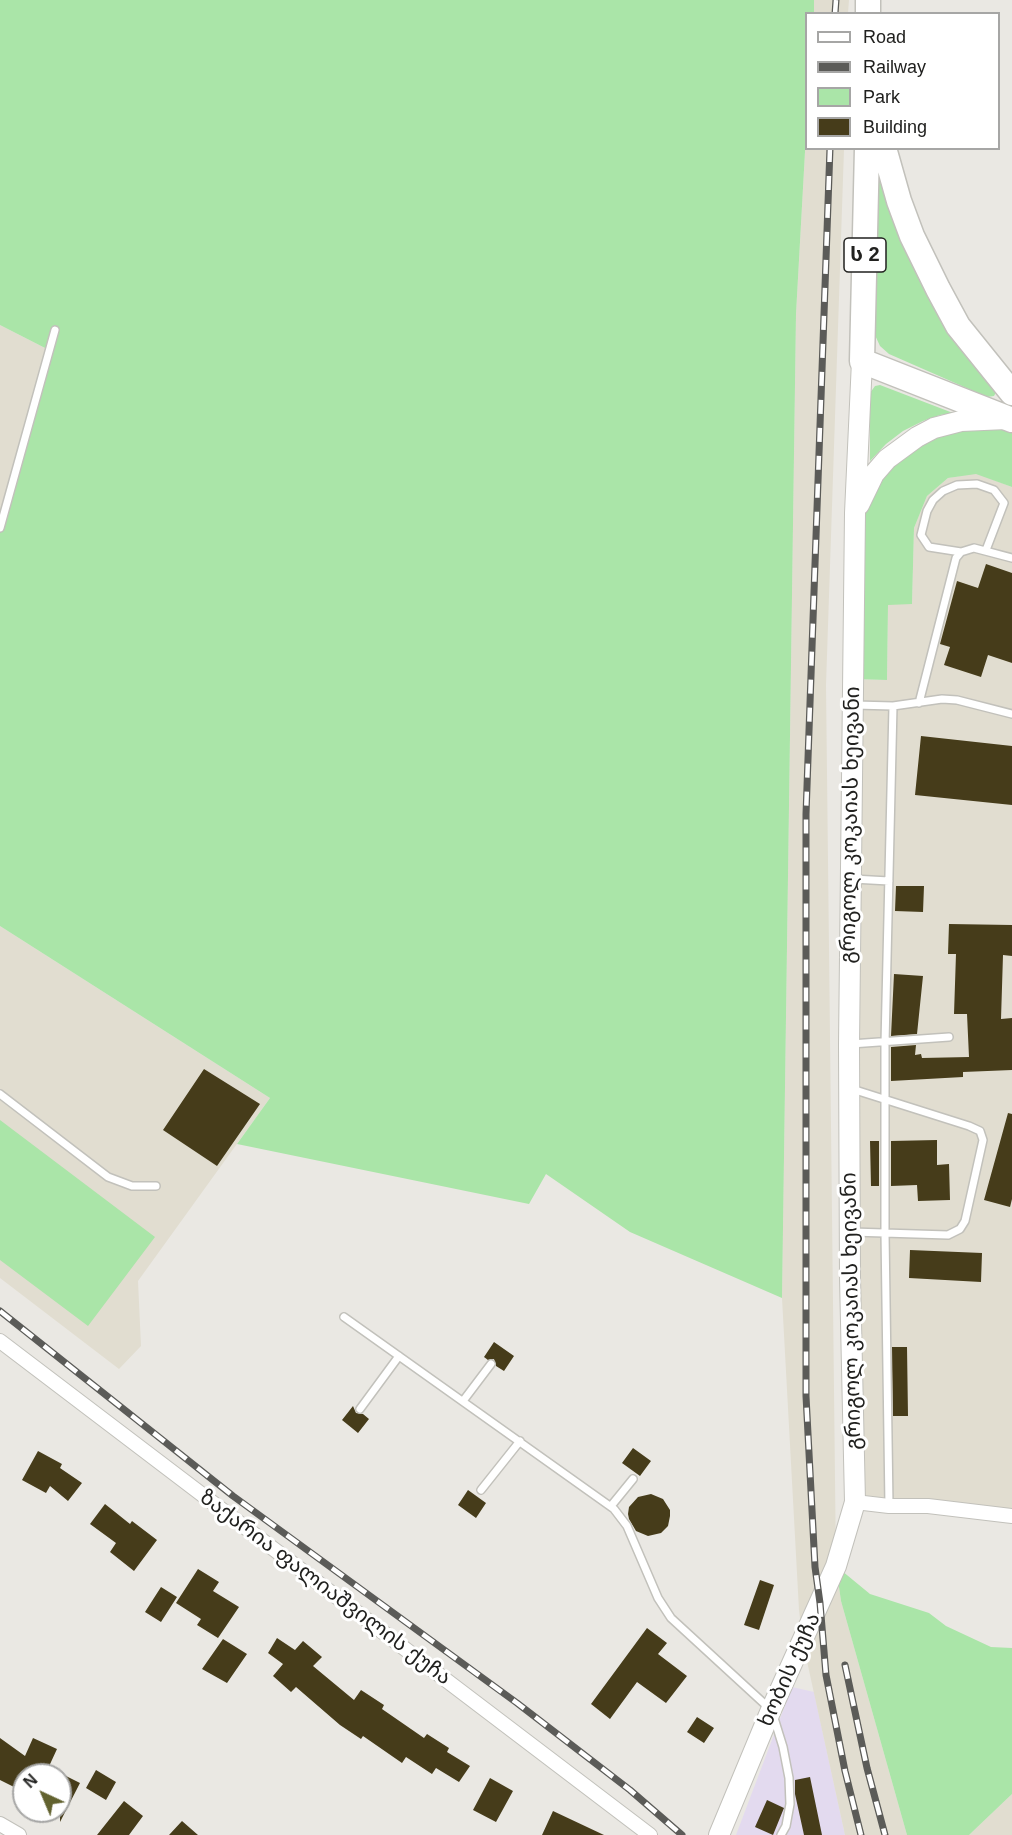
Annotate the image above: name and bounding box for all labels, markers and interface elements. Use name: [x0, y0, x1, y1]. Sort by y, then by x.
legend: [805, 12, 1000, 150]
text: Road: [863, 27, 906, 47]
text: Railway: [863, 57, 926, 77]
text: Park: [863, 87, 900, 107]
text: Building: [863, 117, 927, 137]
road number: ს 2: [844, 238, 886, 272]
street label: გრიგოლ კოკაიას ხეივანი: [836, 686, 866, 964]
street label: გრიგოლ კოკაიას ხეივანი: [837, 1172, 867, 1450]
street label: ზაქარია ფალიაშვილის ქუჩა: [194, 1485, 456, 1691]
street label: ხობის ქუჩა: [754, 1609, 826, 1731]
north arrow: [12, 1763, 72, 1823]
text: N: [20, 1771, 41, 1791]

